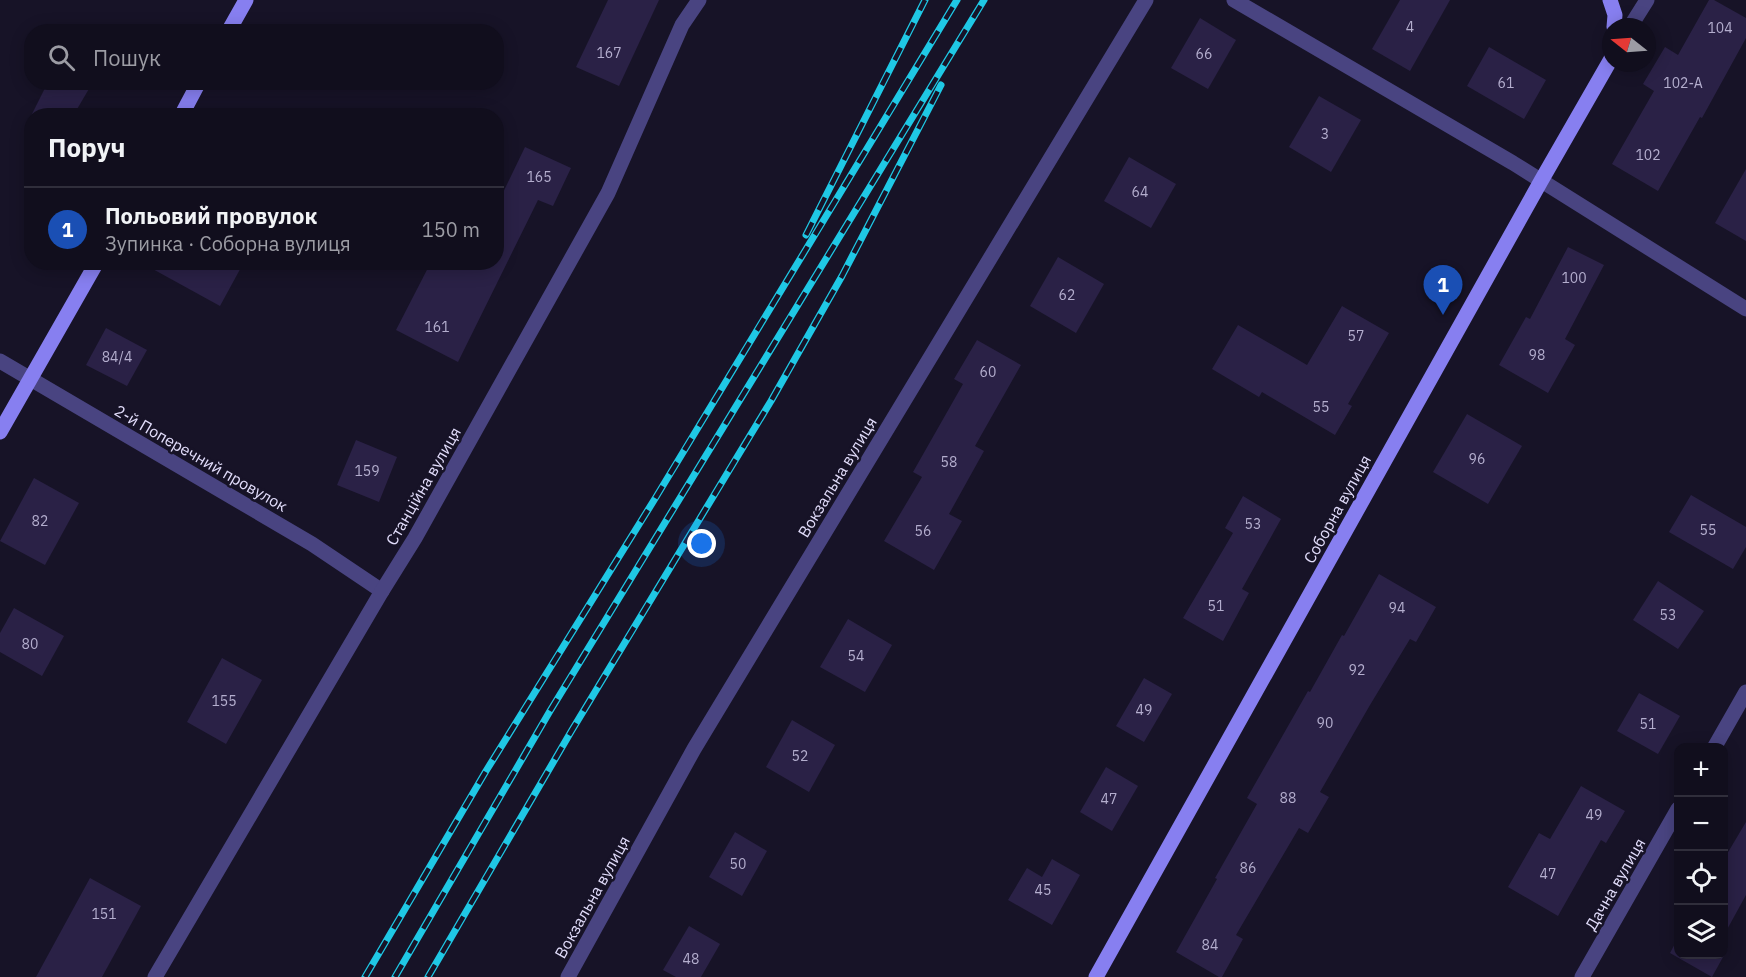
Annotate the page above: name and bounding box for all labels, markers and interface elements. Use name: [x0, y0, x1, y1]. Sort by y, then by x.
house number: 4: [1406, 18, 1414, 36]
north arrow: [1602, 18, 1656, 72]
house number: 104: [1707, 19, 1733, 37]
search box: [24, 24, 504, 90]
icon: search: [45, 41, 78, 74]
text: Пошук: [93, 43, 161, 72]
house number: 167: [596, 44, 622, 62]
house number: 66: [1196, 45, 1212, 63]
house number: 61: [1498, 74, 1514, 92]
house number: 102-А: [1663, 74, 1703, 92]
house number: 3: [1321, 125, 1329, 143]
text: Поруч: [48, 130, 126, 164]
house number: 102: [1635, 146, 1661, 164]
house number: 165: [526, 168, 552, 186]
house number: 64: [1132, 183, 1148, 201]
text: Польовий провулок: [105, 201, 317, 230]
text: 1: [62, 216, 74, 243]
text: 150 m: [422, 216, 480, 243]
text: Зупинка · Соборна вулиця: [105, 230, 351, 257]
pin: 1: [1424, 266, 1462, 315]
house number: 100: [1561, 269, 1587, 287]
house number: 62: [1059, 286, 1075, 304]
house number: 161: [424, 318, 450, 336]
house number: 57: [1348, 327, 1364, 345]
house number: 98: [1529, 346, 1545, 364]
house number: 84/4: [102, 348, 132, 366]
house number: 60: [980, 363, 996, 381]
house number: 55: [1313, 398, 1329, 416]
street label: 2-й Поперечний провулок: [111, 400, 291, 516]
street label: Вокзальна вулиця: [793, 413, 881, 541]
street label: Станційна вулиця: [381, 423, 465, 549]
house number: 96: [1469, 450, 1485, 468]
street label: Соборна вулиця: [1299, 451, 1375, 567]
house number: 58: [941, 453, 957, 471]
house number: 159: [354, 462, 380, 480]
house number: 82: [32, 512, 48, 530]
house number: 53: [1245, 515, 1261, 533]
house number: 55: [1700, 521, 1716, 539]
house number: 56: [915, 522, 931, 540]
your location: [687, 529, 716, 558]
house number: 51: [1208, 597, 1224, 615]
house number: 94: [1389, 599, 1405, 617]
house number: 53: [1660, 606, 1676, 624]
house number: 80: [22, 635, 38, 653]
house number: 54: [848, 647, 864, 665]
house number: 92: [1349, 661, 1365, 679]
house number: 155: [211, 692, 237, 710]
house number: 49: [1136, 701, 1152, 719]
house number: 90: [1317, 714, 1333, 732]
house number: 51: [1640, 715, 1656, 733]
map controls: [1674, 743, 1728, 959]
button: +: [1674, 743, 1728, 797]
house number: 52: [792, 747, 808, 765]
house number: 88: [1280, 789, 1296, 807]
house number: 47: [1101, 790, 1117, 808]
button: −: [1674, 797, 1728, 851]
house number: 49: [1586, 806, 1602, 824]
street label: Вокзальна вулиця: [550, 832, 634, 962]
street label: Дачна вулиця: [1580, 834, 1650, 934]
button: locate: [1674, 851, 1728, 905]
house number: 50: [730, 855, 746, 873]
house number: 86: [1240, 859, 1256, 877]
house number: 47: [1540, 865, 1556, 883]
house number: 45: [1035, 881, 1051, 899]
house number: 151: [91, 905, 117, 923]
button: layers: [1674, 905, 1728, 959]
house number: 84: [1202, 936, 1218, 954]
house number: 48: [683, 950, 699, 968]

